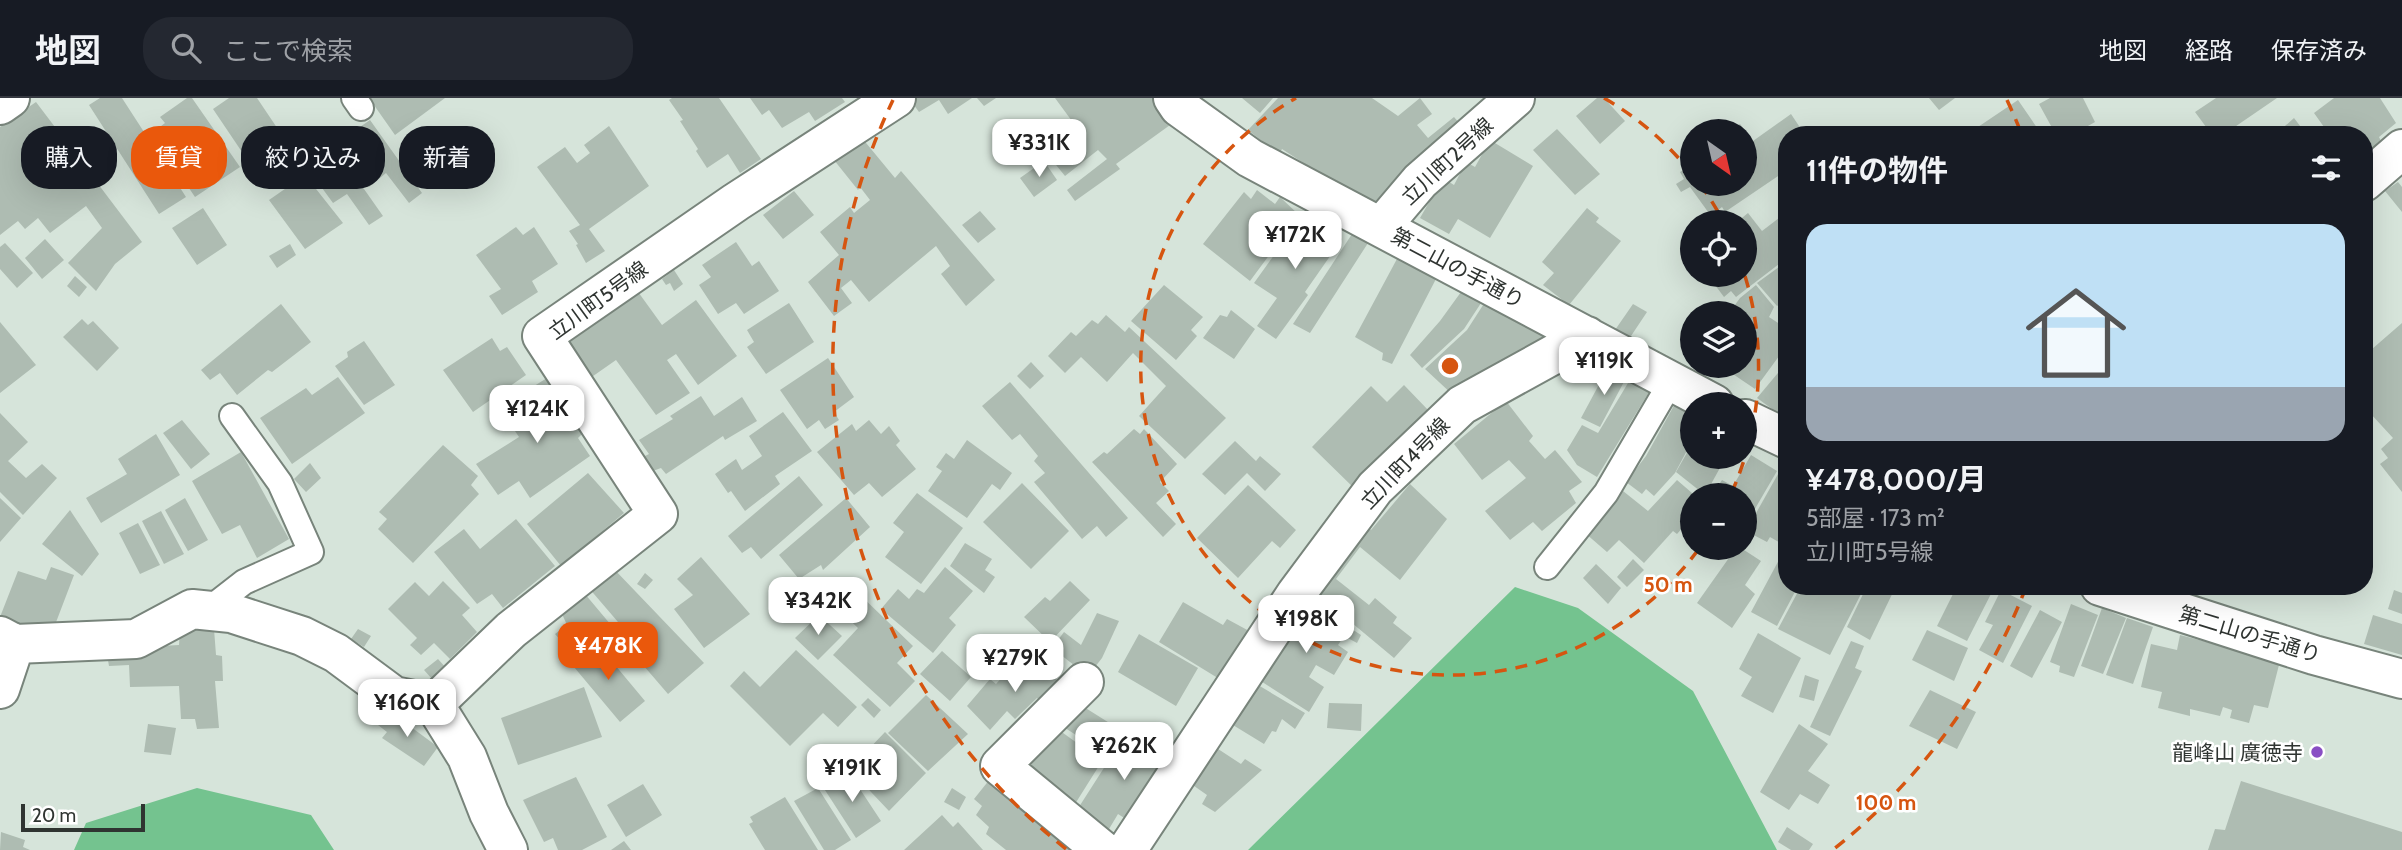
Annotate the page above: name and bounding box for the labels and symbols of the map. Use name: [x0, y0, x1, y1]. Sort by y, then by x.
street label: 立川町2号線: [1396, 112, 1498, 210]
north arrow: [1680, 119, 1757, 196]
pin: ¥331K: [990, 120, 1088, 179]
pin: ¥172K: [1246, 212, 1344, 271]
street label: 第二山の手通り: [1387, 222, 1529, 314]
street label: 立川町5号線: [544, 256, 652, 344]
pin: ¥119K: [1555, 338, 1653, 397]
centre of rings: [1438, 354, 1462, 378]
pin: ¥124K: [488, 386, 586, 445]
street label: 立川町4号線: [1355, 412, 1455, 514]
text: 50 m: [1643, 572, 1693, 597]
pin: ¥342K: [769, 578, 867, 637]
pin: ¥198K: [1257, 596, 1355, 655]
street label: 第二山の手通り: [2176, 601, 2324, 667]
pin: ¥478K: [559, 622, 657, 682]
pin: ¥279K: [966, 634, 1064, 694]
pin: ¥160K: [358, 680, 456, 739]
pin: ¥262K: [1075, 722, 1173, 782]
place label: 龍峰山 廣徳寺: [2172, 740, 2303, 765]
pin: ¥191K: [803, 744, 901, 804]
marker: 龍峰山 廣徳寺: [2309, 744, 2325, 760]
text: 100 m: [1856, 790, 1916, 815]
scale bar: [21, 801, 145, 833]

